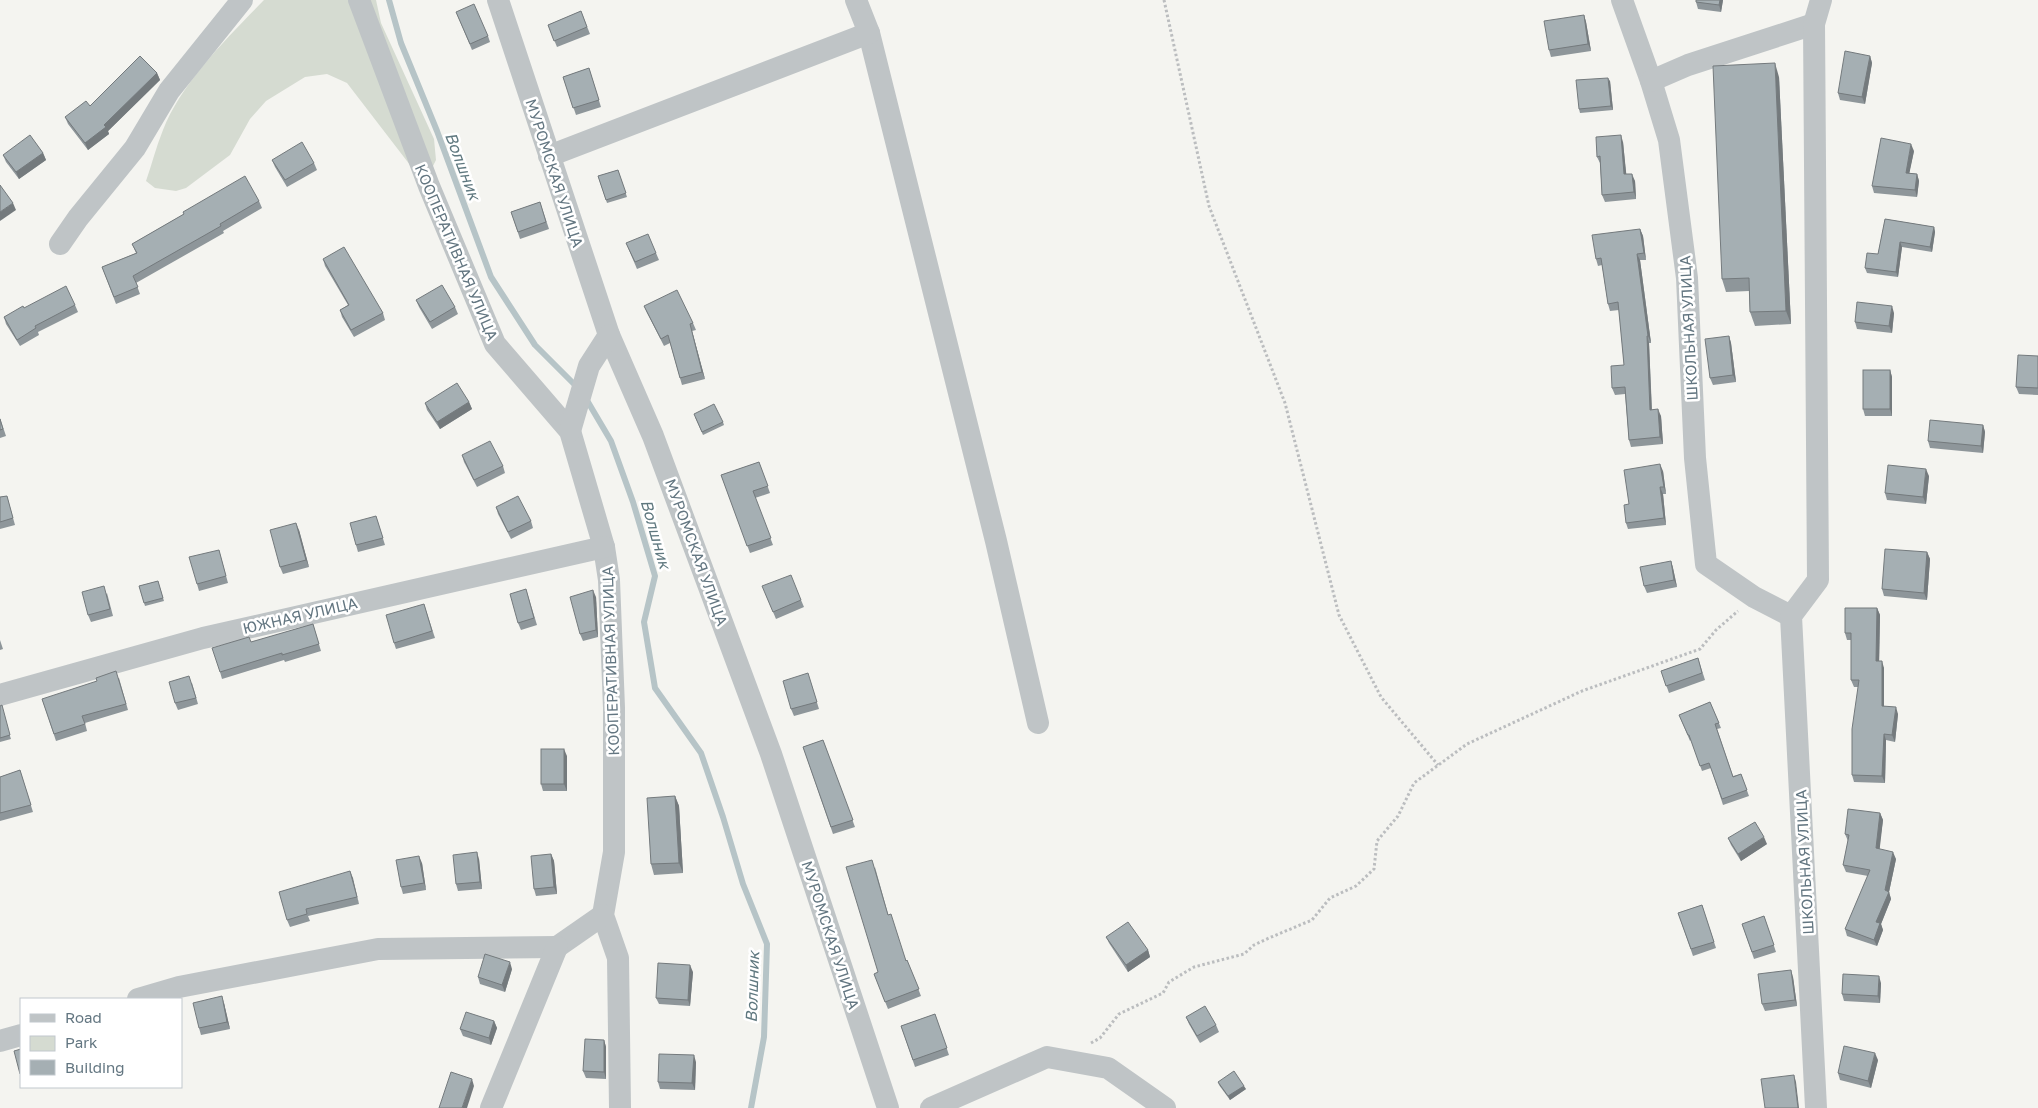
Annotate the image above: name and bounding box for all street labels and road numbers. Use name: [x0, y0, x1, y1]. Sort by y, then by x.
street label: МУРОМСКАЯ УЛИЦА: [522, 96, 588, 250]
street label: КООПЕРАТИВНАЯ УЛИЦА: [412, 161, 502, 343]
street label: ШКОЛЬНАЯ УЛИЦА: [1675, 255, 1701, 401]
street label: МУРОМСКАЯ УЛИЦА: [662, 476, 732, 628]
street label: КООПЕРАТИВНАЯ УЛИЦА: [598, 566, 622, 756]
street label: ЮЖНАЯ УЛИЦА: [241, 593, 359, 637]
street label: ШКОЛЬНАЯ УЛИЦА: [1791, 789, 1817, 935]
street label: МУРОМСКАЯ УЛИЦА: [798, 858, 864, 1012]

